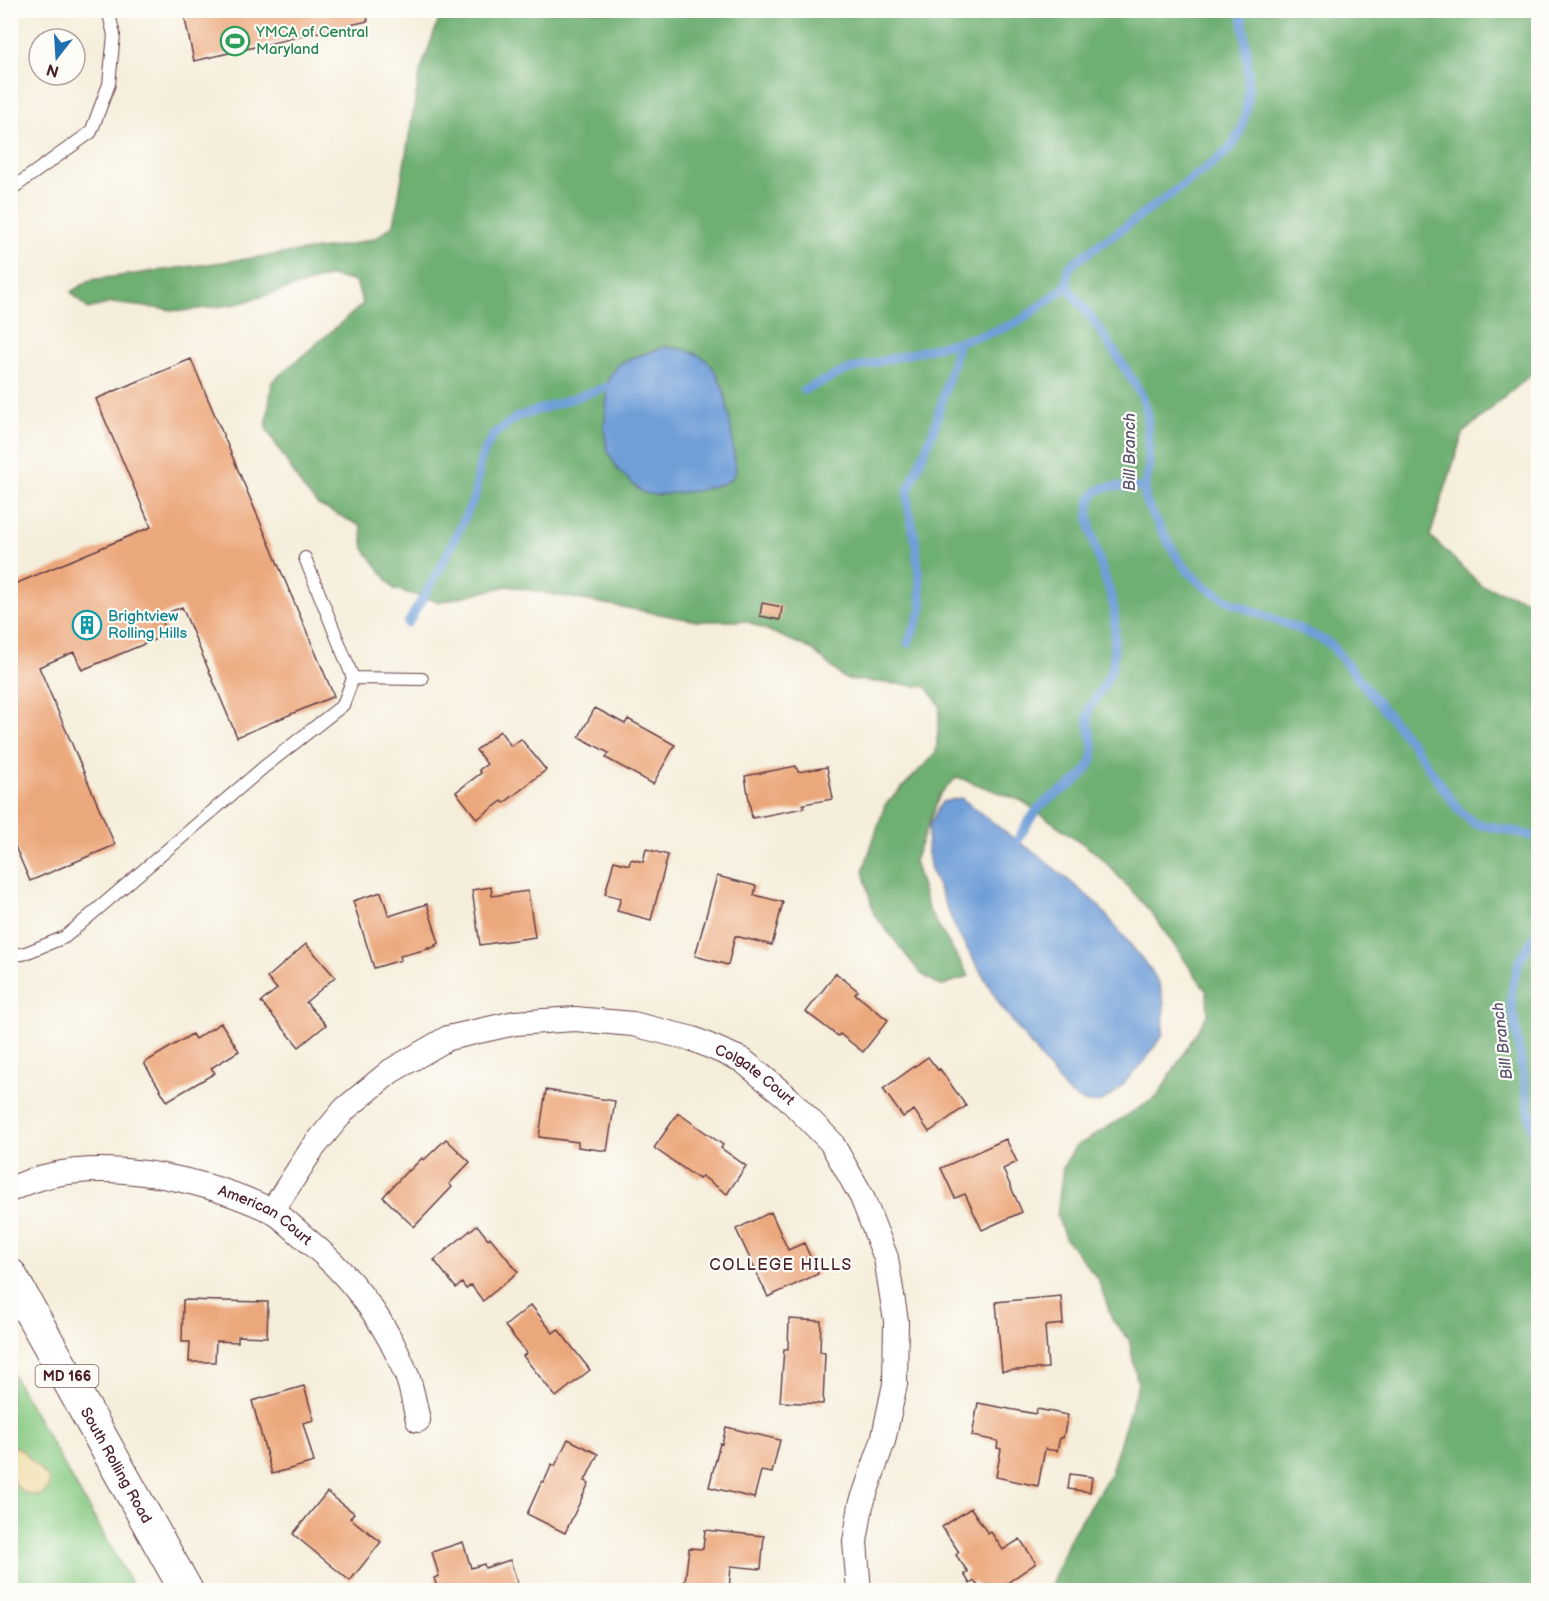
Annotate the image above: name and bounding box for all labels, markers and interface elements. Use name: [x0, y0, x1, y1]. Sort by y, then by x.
place label: YMCA of Central Maryland: [255, 23, 368, 59]
sports icon: YMCA of Central Maryland: [219, 25, 251, 57]
north arrow: [27, 27, 87, 87]
text: N: [45, 59, 62, 81]
water label: Bill Branch: [1121, 413, 1140, 491]
place label: Brightview Rolling Hills: [108, 607, 188, 643]
building icon: Brightview Rolling Hills: [71, 609, 103, 641]
water label: Bill Branch: [1489, 1001, 1517, 1081]
street label: Colgate Court: [712, 1040, 799, 1109]
street label: American Court: [216, 1181, 316, 1249]
district label: COLLEGE HILLS: [709, 1256, 853, 1275]
road number: MD 166: [36, 1365, 98, 1387]
street label: South Rolling Road: [76, 1404, 156, 1527]

